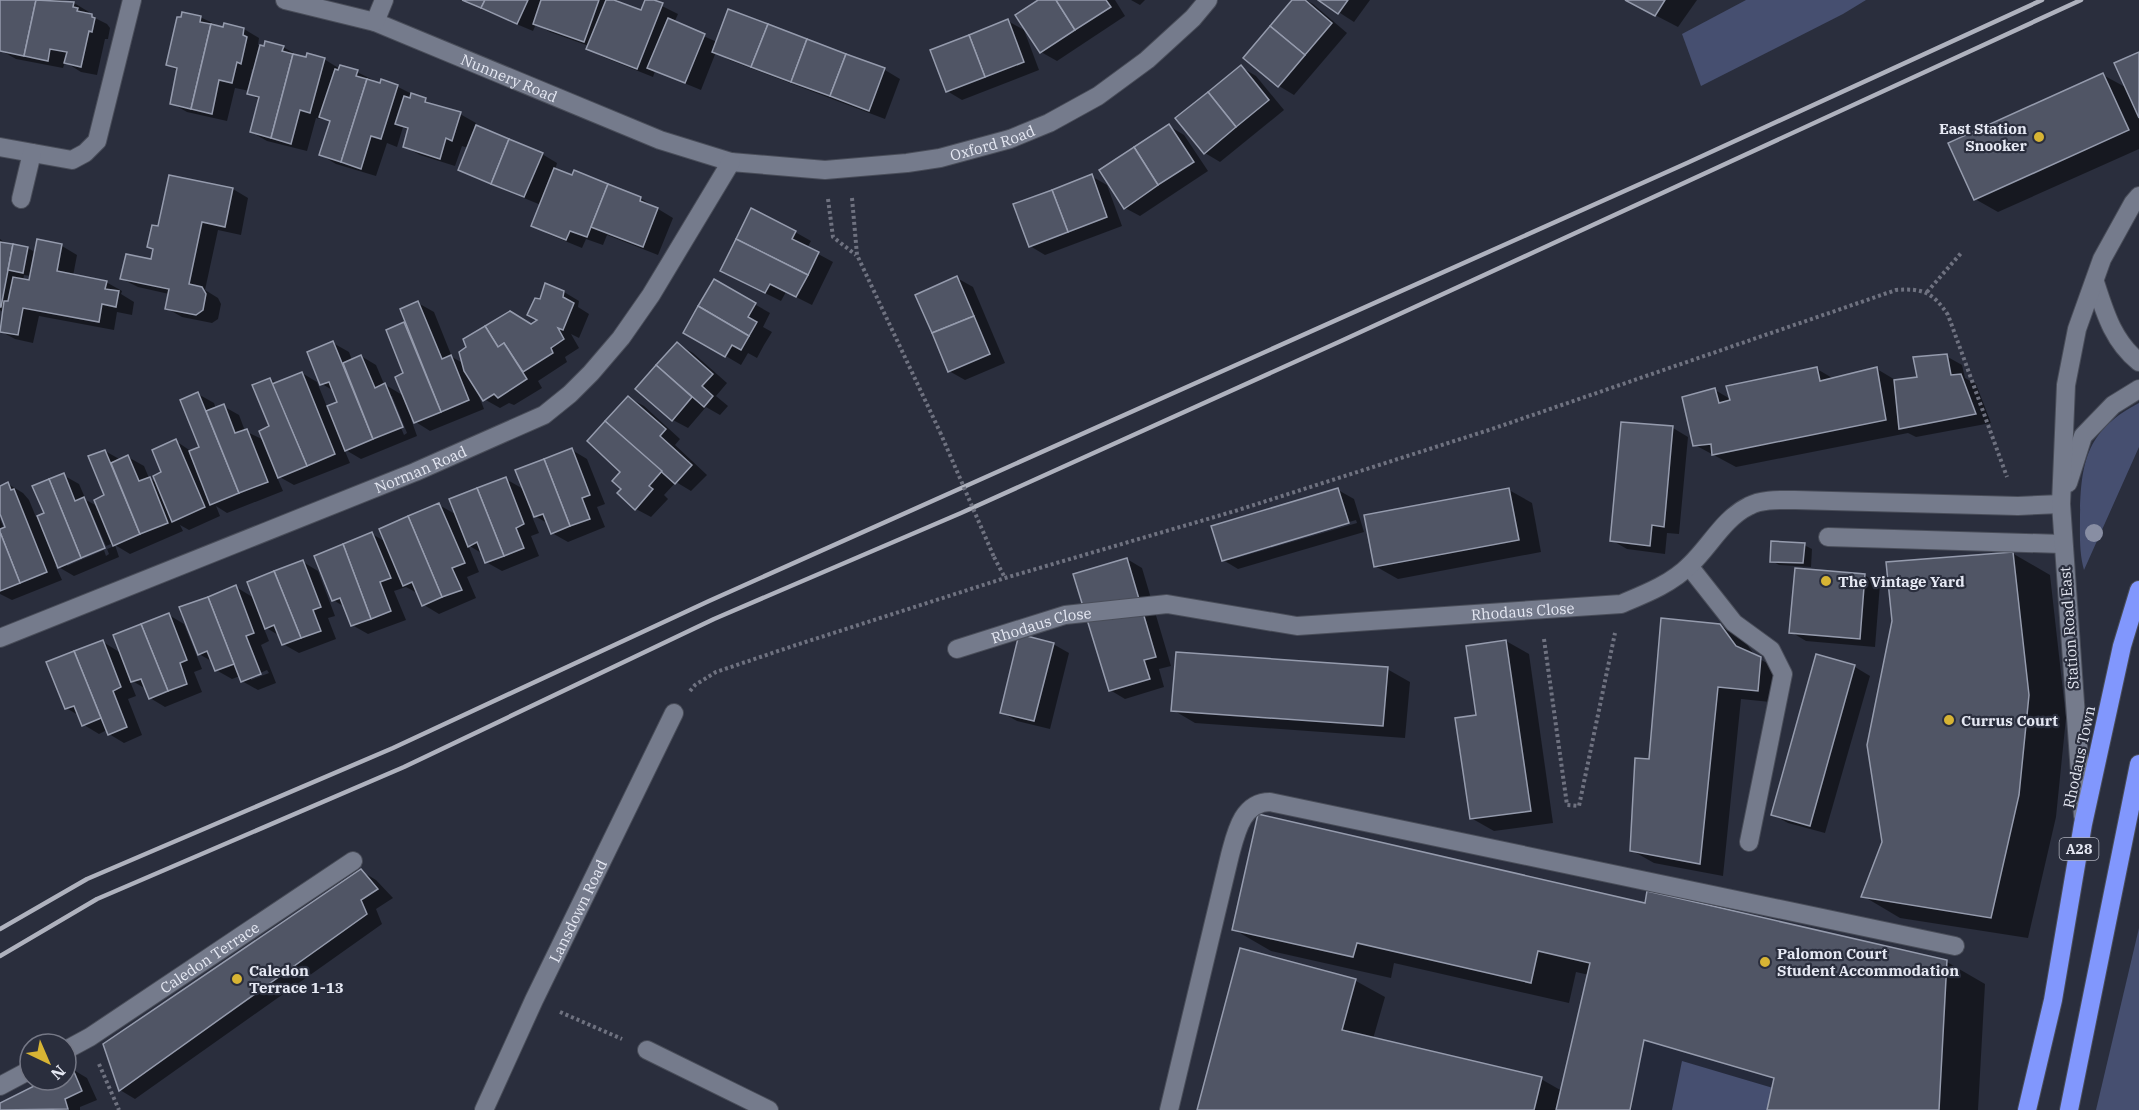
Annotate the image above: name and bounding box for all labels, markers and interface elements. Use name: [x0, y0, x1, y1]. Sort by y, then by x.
street label: Nunnery Road: [458, 49, 560, 106]
place label: East Station Snooker: [1939, 119, 2028, 155]
street label: Oxford Road: [948, 120, 1038, 164]
marker: East Station Snooker: [2032, 130, 2046, 144]
street label: Norman Road: [372, 441, 469, 497]
street label: Station Road East: [2055, 566, 2083, 690]
place label: The Vintage Yard: [1838, 572, 1965, 591]
marker: The Vintage Yard: [1819, 574, 1833, 588]
street label: Rhodaus Close: [1471, 598, 1575, 624]
street label: Rhodaus Close: [989, 603, 1092, 647]
street label: Rhodaus Town: [2059, 704, 2099, 810]
place label: Currus Court: [1961, 711, 2058, 730]
marker: Currus Court: [1942, 713, 1956, 727]
road number: A28: [2060, 838, 2098, 860]
street label: Lansdown Road: [544, 856, 611, 965]
street label: Caledon Terrace: [156, 917, 263, 997]
place label: Palomon Court Student Accommodation: [1777, 944, 1959, 980]
marker: Palomon Court Student Accommodation: [1758, 955, 1772, 969]
place label: Caledon Terrace 1-13: [249, 961, 344, 997]
marker: Caledon Terrace 1-13: [230, 972, 244, 986]
north arrow: [18, 1032, 78, 1092]
text: N: [47, 1061, 70, 1084]

